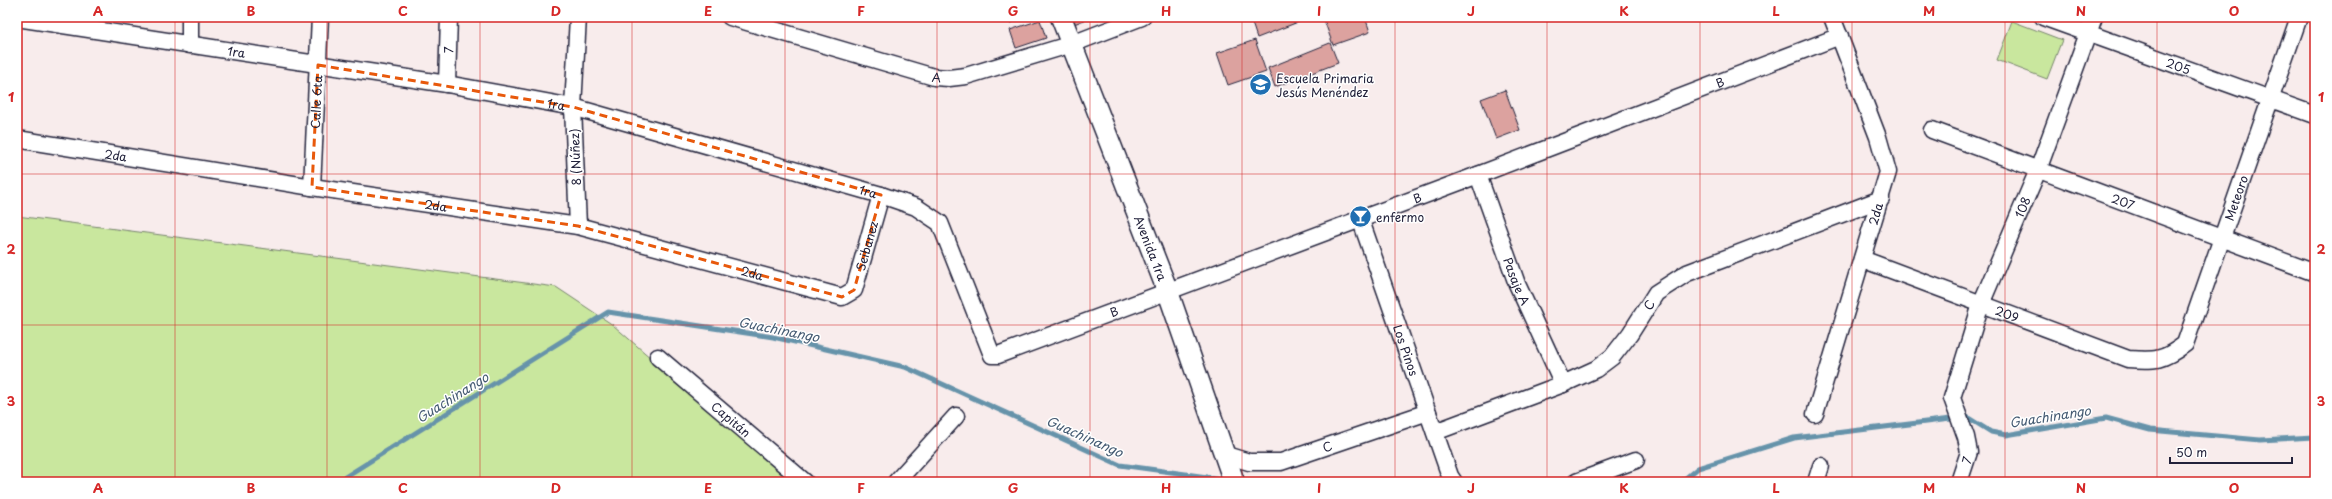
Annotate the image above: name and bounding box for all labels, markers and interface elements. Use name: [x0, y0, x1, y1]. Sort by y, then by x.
text: A: [93, 1, 103, 20]
text: B: [247, 1, 256, 20]
text: C: [398, 1, 408, 20]
text: D: [551, 1, 561, 20]
text: E: [704, 1, 712, 20]
text: F: [857, 1, 865, 20]
text: G: [1008, 1, 1018, 20]
text: H: [1161, 1, 1171, 20]
text: I: [1317, 1, 1321, 20]
text: J: [1467, 1, 1475, 20]
text: K: [1619, 1, 1629, 20]
text: L: [1772, 1, 1780, 20]
text: M: [1923, 1, 1935, 20]
text: N: [2076, 1, 2086, 20]
text: O: [2229, 1, 2239, 20]
street label: 1ra: [226, 41, 247, 62]
street label: 7: [439, 46, 457, 54]
street label: 205: [2164, 53, 2193, 78]
street label: A: [931, 68, 942, 86]
place label: Escuela Primaria Jesús Menéndez: [1276, 69, 1374, 101]
school or university icon: Escuela Primaria Jesús Menéndez: [1247, 72, 1273, 98]
street label: B: [1713, 72, 1727, 92]
street label: Calle 6ta: [306, 74, 326, 129]
text: 1: [8, 87, 14, 106]
text: 1: [2318, 87, 2324, 106]
street label: 1ra: [546, 93, 567, 115]
street label: 8 (Núñez): [565, 128, 585, 186]
street label: 2da: [103, 144, 129, 166]
street label: Meteoro: [2220, 172, 2252, 223]
street label: 1ra: [857, 180, 880, 203]
street label: B: [1410, 188, 1424, 208]
street label: 207: [2109, 189, 2138, 214]
street label: 108: [2010, 194, 2035, 221]
street label: 2da: [423, 195, 449, 216]
street label: 2da: [1863, 200, 1887, 227]
bar icon: enfermo: [1347, 204, 1373, 230]
place label: enfermo: [1376, 208, 1425, 226]
street label: Avenida 1ra: [1130, 213, 1172, 284]
street label: Seibanez: [851, 219, 882, 273]
text: 2: [6, 239, 16, 258]
text: 2: [2316, 239, 2326, 258]
street label: Pasaje A: [1499, 255, 1534, 308]
street label: 2da: [739, 261, 766, 285]
street label: C: [1639, 296, 1659, 313]
street label: 209: [1993, 301, 2022, 326]
street label: B: [1107, 302, 1121, 321]
water label: Guachinango: [737, 312, 822, 346]
street label: Los Pinos: [1389, 322, 1423, 379]
water label: Guachinango: [412, 367, 492, 427]
text: 3: [7, 391, 16, 410]
text: 3: [2317, 391, 2326, 410]
street label: Capitán: [708, 397, 755, 441]
water label: Guachinango: [2008, 400, 2093, 432]
water label: Guachinango: [1044, 411, 1127, 462]
street label: C: [1320, 436, 1335, 456]
scale bar: [2170, 439, 2292, 465]
text: 50 m: [2176, 443, 2207, 461]
street label: 7: [1957, 454, 1976, 466]
text: A: [93, 478, 103, 497]
text: B: [247, 478, 256, 497]
text: C: [398, 478, 408, 497]
text: D: [551, 478, 561, 497]
text: E: [704, 478, 712, 497]
text: F: [857, 478, 865, 497]
text: G: [1008, 478, 1018, 497]
text: H: [1161, 478, 1171, 497]
text: I: [1317, 478, 1321, 497]
text: J: [1467, 478, 1475, 497]
text: K: [1619, 478, 1629, 497]
text: L: [1772, 478, 1780, 497]
text: M: [1923, 478, 1935, 497]
text: N: [2076, 478, 2086, 497]
text: O: [2229, 478, 2239, 497]

